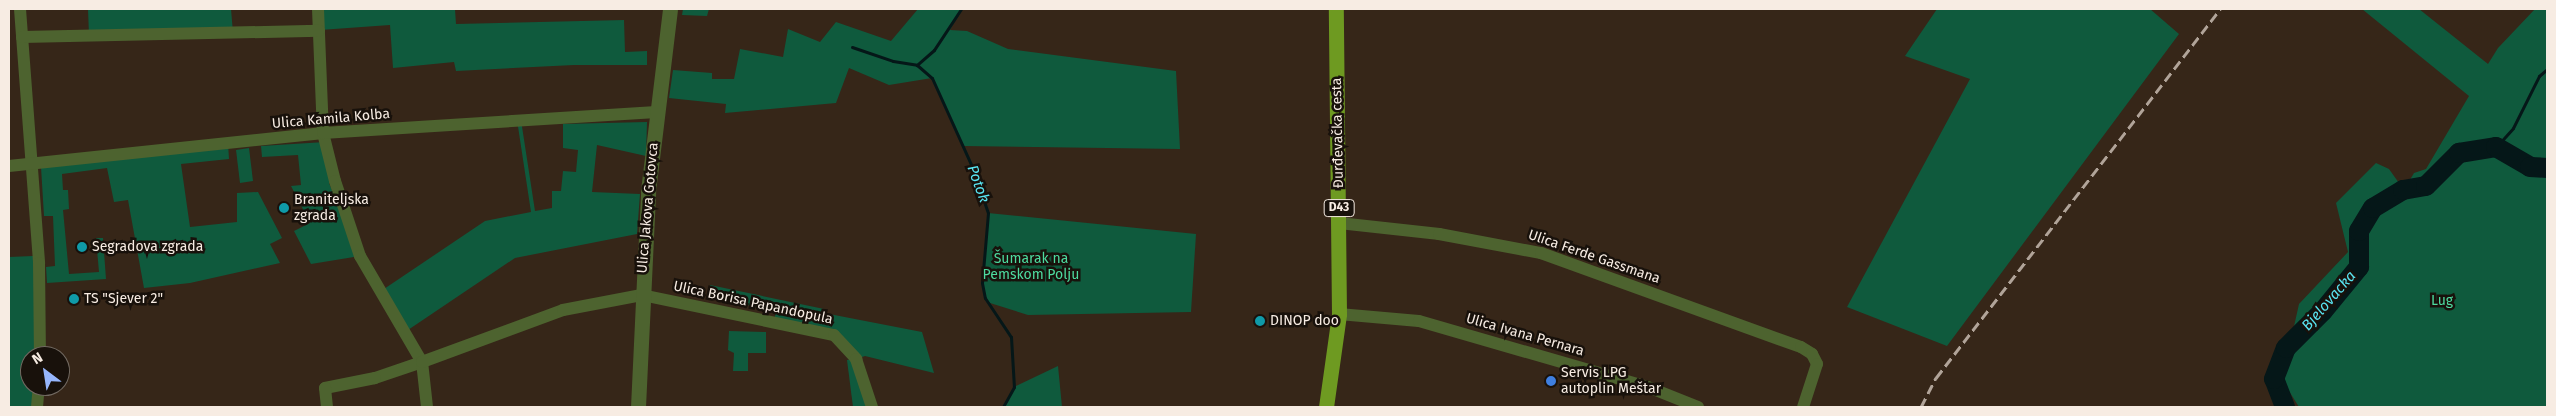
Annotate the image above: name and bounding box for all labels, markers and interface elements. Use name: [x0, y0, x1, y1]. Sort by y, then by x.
street label: Đurđevačka cesta: [1329, 77, 1347, 189]
street label: Ulica Kamila Kolba: [271, 105, 391, 133]
street label: Ulica Jakova Gotovca: [634, 142, 662, 274]
water label: Potok: [963, 163, 993, 205]
place label: Braniteljska zgrada: [294, 192, 369, 224]
road number: D43: [1323, 198, 1355, 218]
marker: Braniteljska zgrada: [278, 202, 290, 214]
street label: Ulica Ferde Gassmana: [1526, 226, 1662, 288]
place label: Segradova zgrada: [92, 239, 203, 255]
marker: Segradova zgrada: [76, 241, 88, 253]
park label: Šumarak na Pemskom Polju: [983, 251, 1079, 284]
water label: Bjelovacka: [2298, 267, 2360, 335]
street label: Ulica Borisa Papandopula: [672, 278, 834, 328]
place label: TS "Sjever 2": [84, 291, 163, 307]
marker: TS "Sjever 2": [68, 293, 80, 305]
park label: Lug: [2431, 293, 2453, 309]
street label: Ulica Ivana Pernara: [1464, 310, 1586, 360]
place label: DINOP doo: [1270, 313, 1339, 329]
marker: DINOP doo: [1254, 315, 1266, 327]
north arrow: [20, 346, 70, 396]
text: N: [29, 349, 46, 368]
place label: Servis LPG autoplin Meštar: [1561, 365, 1661, 398]
marker: Servis LPG autoplin Meštar: [1545, 375, 1557, 387]

